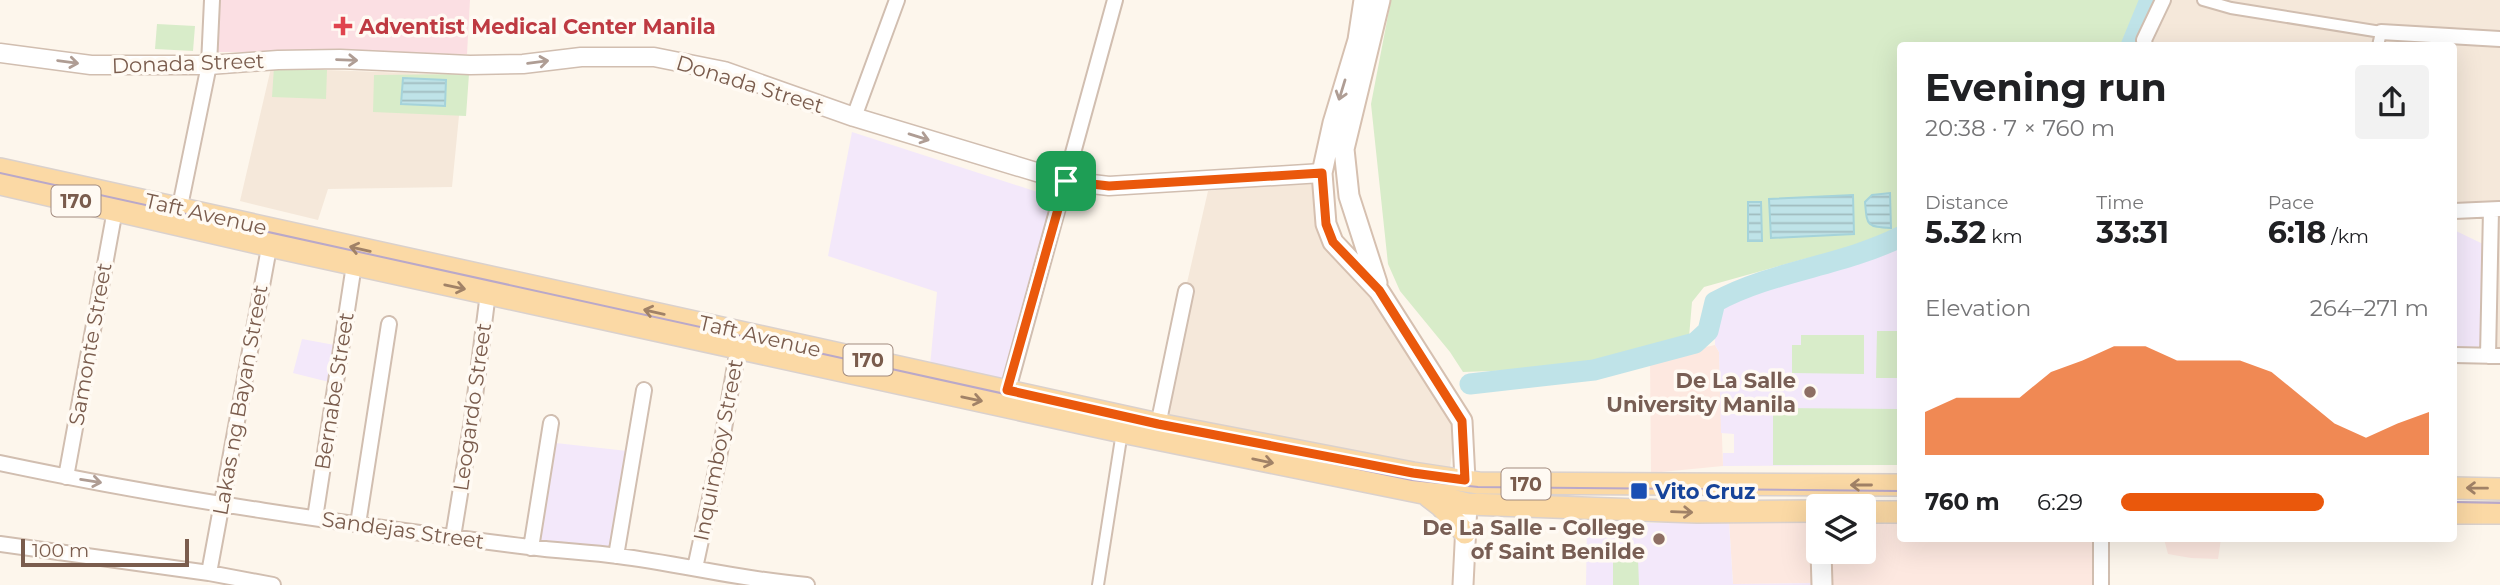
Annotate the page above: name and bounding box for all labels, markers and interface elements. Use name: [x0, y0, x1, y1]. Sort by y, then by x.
place label: Adventist Medical Center Manila: [358, 14, 716, 39]
marker: Adventist Medical Center Manila: [333, 16, 353, 36]
street label: Donada Street: [111, 48, 265, 78]
street label: Donada Street: [673, 50, 827, 118]
one-way arrow: [335, 53, 358, 66]
one-way arrow: [56, 56, 78, 69]
one-way arrow: [526, 56, 549, 69]
text: Evening run: [1925, 64, 2167, 111]
button: share: [2355, 65, 2429, 139]
one-way arrow: [1335, 79, 1348, 101]
text: 20:38 · 7 × 760 m: [1925, 114, 2115, 142]
one-way arrow: [908, 131, 930, 144]
pin: [1036, 151, 1096, 211]
icon: arrive: [1047, 162, 1085, 200]
road number: 170: [52, 186, 100, 216]
street label: Taft Avenue: [143, 188, 269, 240]
text: Distance: [1925, 191, 2008, 214]
text: Time: [2096, 191, 2144, 214]
text: Pace: [2268, 191, 2314, 214]
text: 5.32: [1925, 214, 1986, 251]
text: 33:31: [2096, 214, 2169, 251]
text: 6:18: [2268, 214, 2326, 251]
text: km: [1986, 225, 2023, 248]
text: /km: [2326, 225, 2369, 248]
one-way arrow: [349, 241, 372, 255]
street label: Samonte Street: [63, 261, 117, 427]
one-way arrow: [443, 280, 466, 294]
street label: Lakas ng Bayan Street: [207, 283, 273, 517]
text: Elevation: [1925, 294, 2031, 322]
text: 264–271 m: [2310, 294, 2429, 322]
one-way arrow: [643, 305, 666, 319]
street label: Bernabe Street: [309, 310, 359, 472]
street label: Taft Avenue: [697, 310, 823, 362]
street label: Leogardo Street: [448, 321, 496, 493]
road number: 170: [844, 344, 892, 376]
street label: Inquimboy Street: [688, 357, 748, 543]
place label: De La Salle University Manila: [1606, 368, 1796, 417]
marker: De La Salle University Manila: [1802, 384, 1818, 400]
one-way arrow: [960, 392, 983, 406]
one-way arrow: [1251, 454, 1274, 468]
road number: 170: [1502, 468, 1550, 499]
one-way arrow: [79, 475, 102, 488]
one-way arrow: [1849, 478, 1872, 492]
place label: Vito Cruz: [1654, 479, 1755, 504]
marker: Vito Cruz: [1629, 481, 1649, 501]
one-way arrow: [2466, 482, 2489, 495]
text: 760 m: [1925, 488, 2000, 516]
text: 6:29: [2037, 488, 2083, 516]
map controls: [1806, 494, 1876, 564]
button: layers: [1806, 494, 1876, 564]
one-way arrow: [1670, 505, 1693, 518]
street label: Sandejas Street: [320, 506, 486, 554]
place label: De La Salle - College of Saint Benilde: [1422, 515, 1645, 564]
marker: De La Salle - College of Saint Benilde: [1651, 531, 1667, 547]
scale bar: [21, 536, 189, 568]
text: 100 m: [32, 539, 89, 562]

